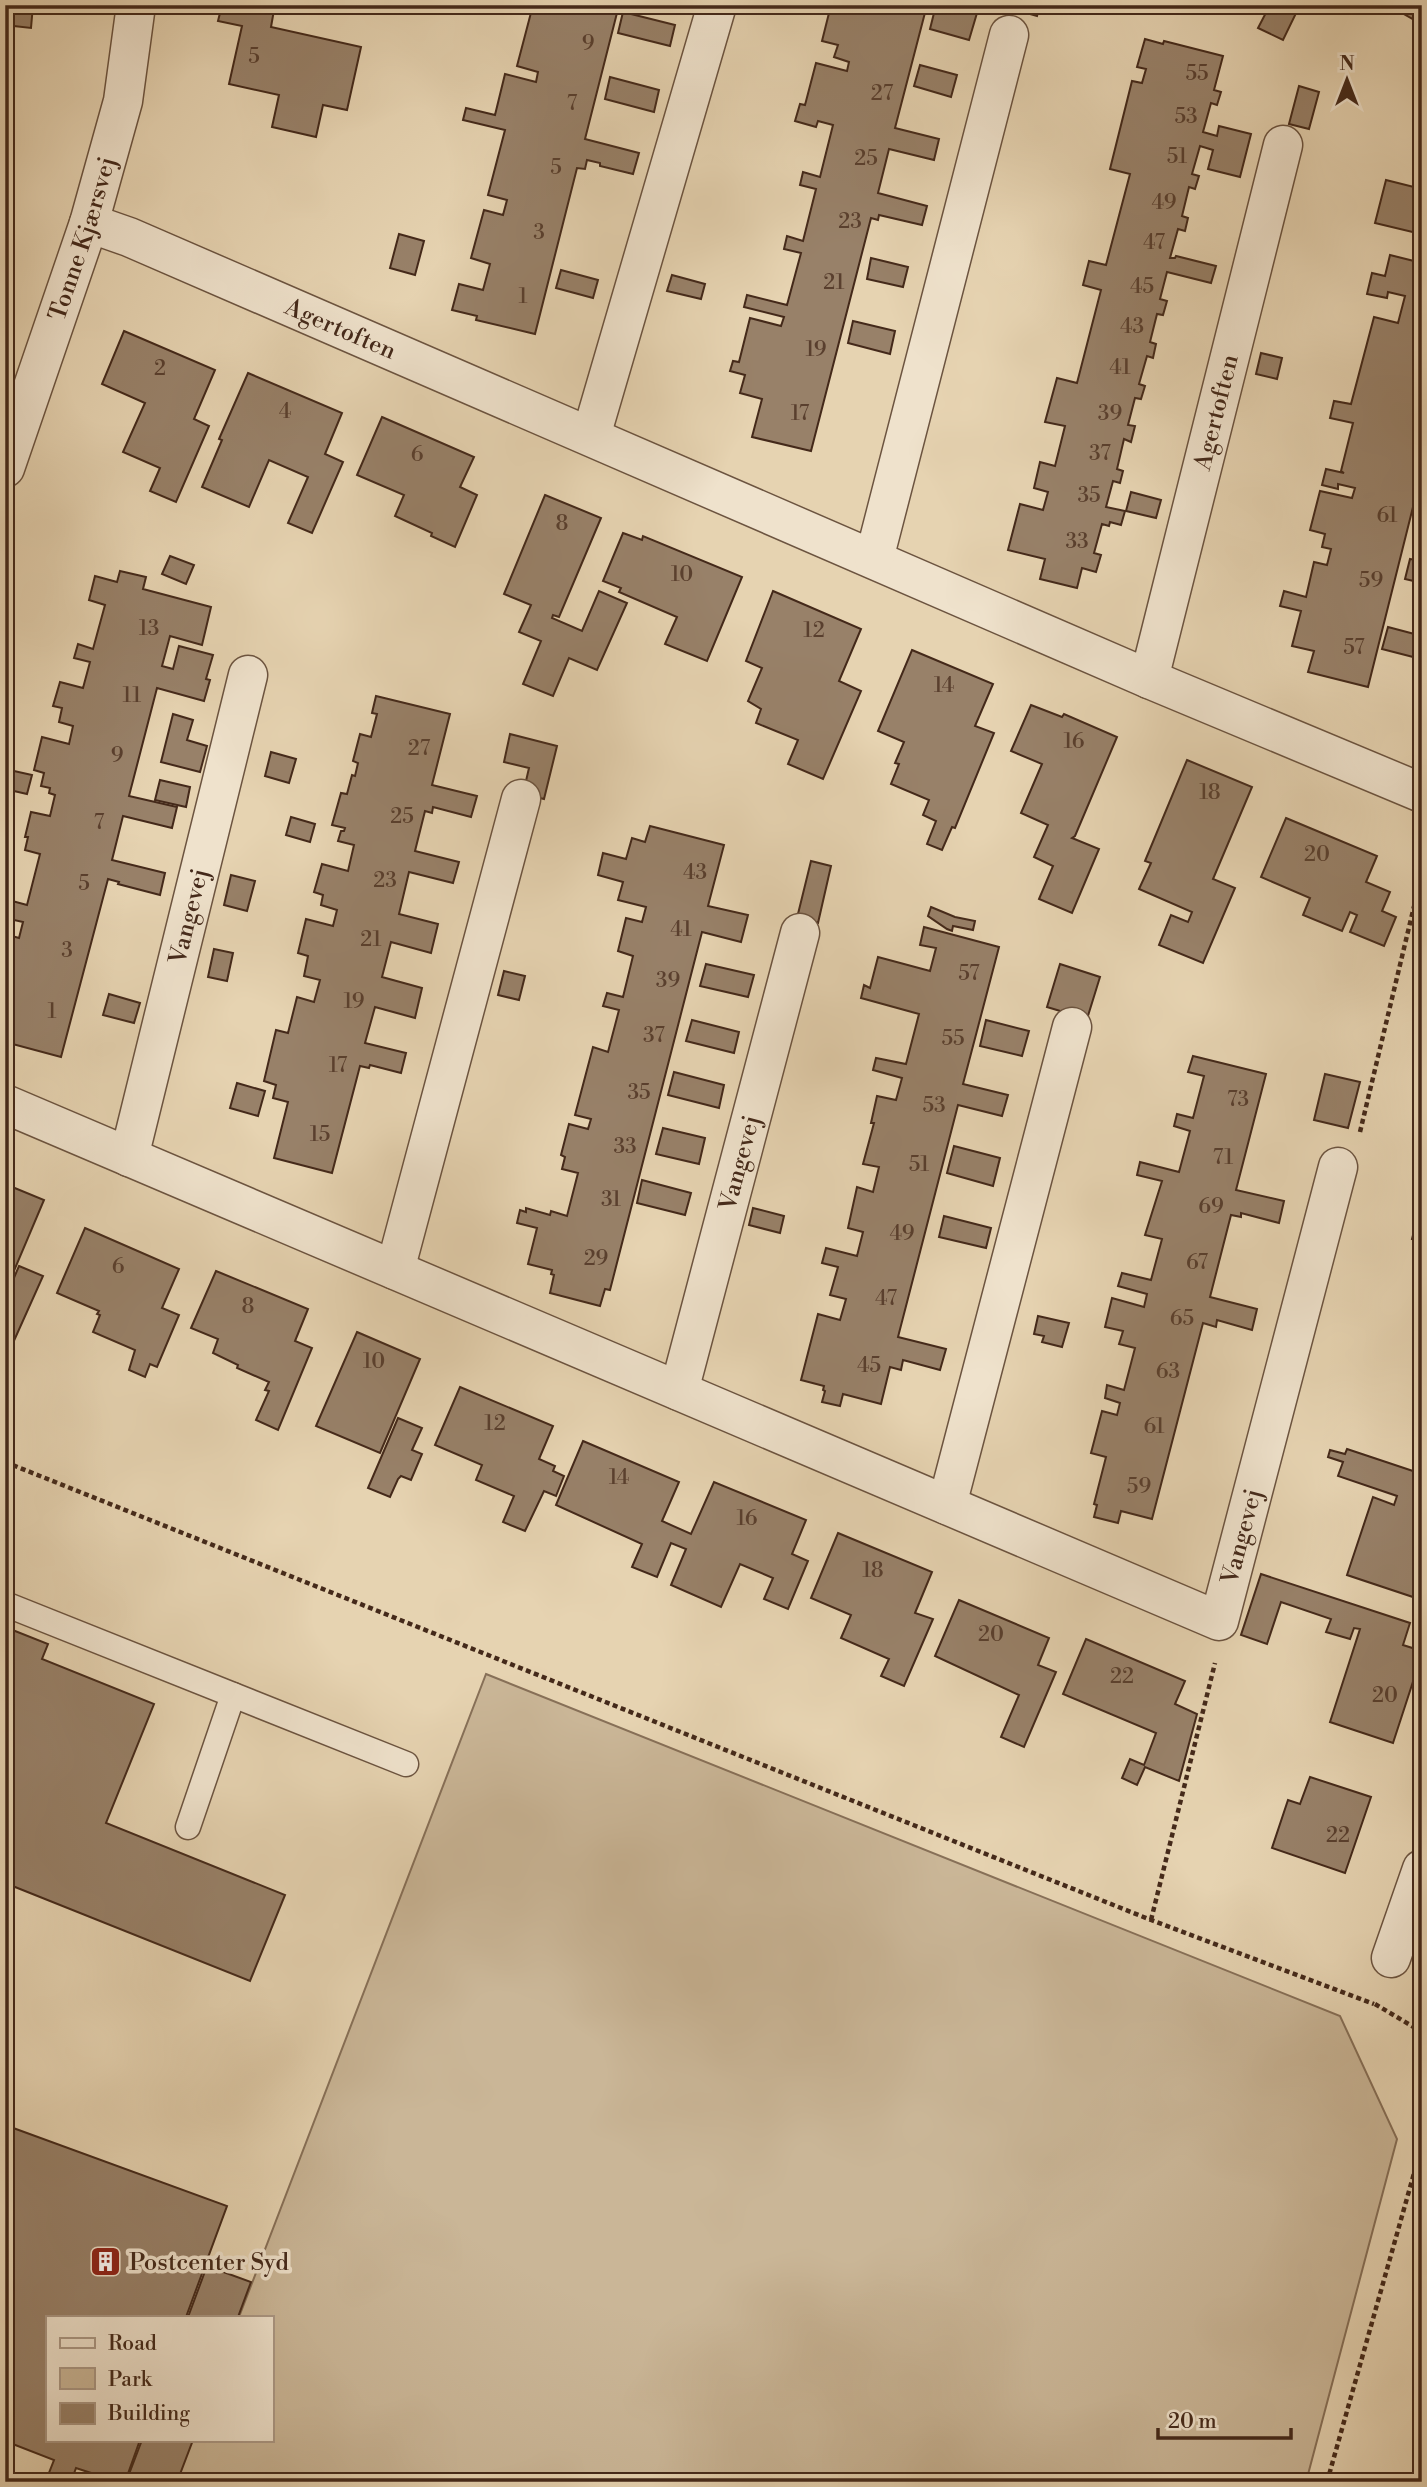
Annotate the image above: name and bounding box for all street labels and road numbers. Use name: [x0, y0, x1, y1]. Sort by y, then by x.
street label: Tonne Kjærsvej: [43, 154, 123, 325]
street label: Agertoften: [279, 292, 400, 367]
street label: Agertoften: [1188, 352, 1246, 474]
street label: Vangevej: [163, 866, 216, 968]
street label: Vangevej: [713, 1112, 767, 1215]
street label: Vangevej: [1215, 1486, 1269, 1588]

